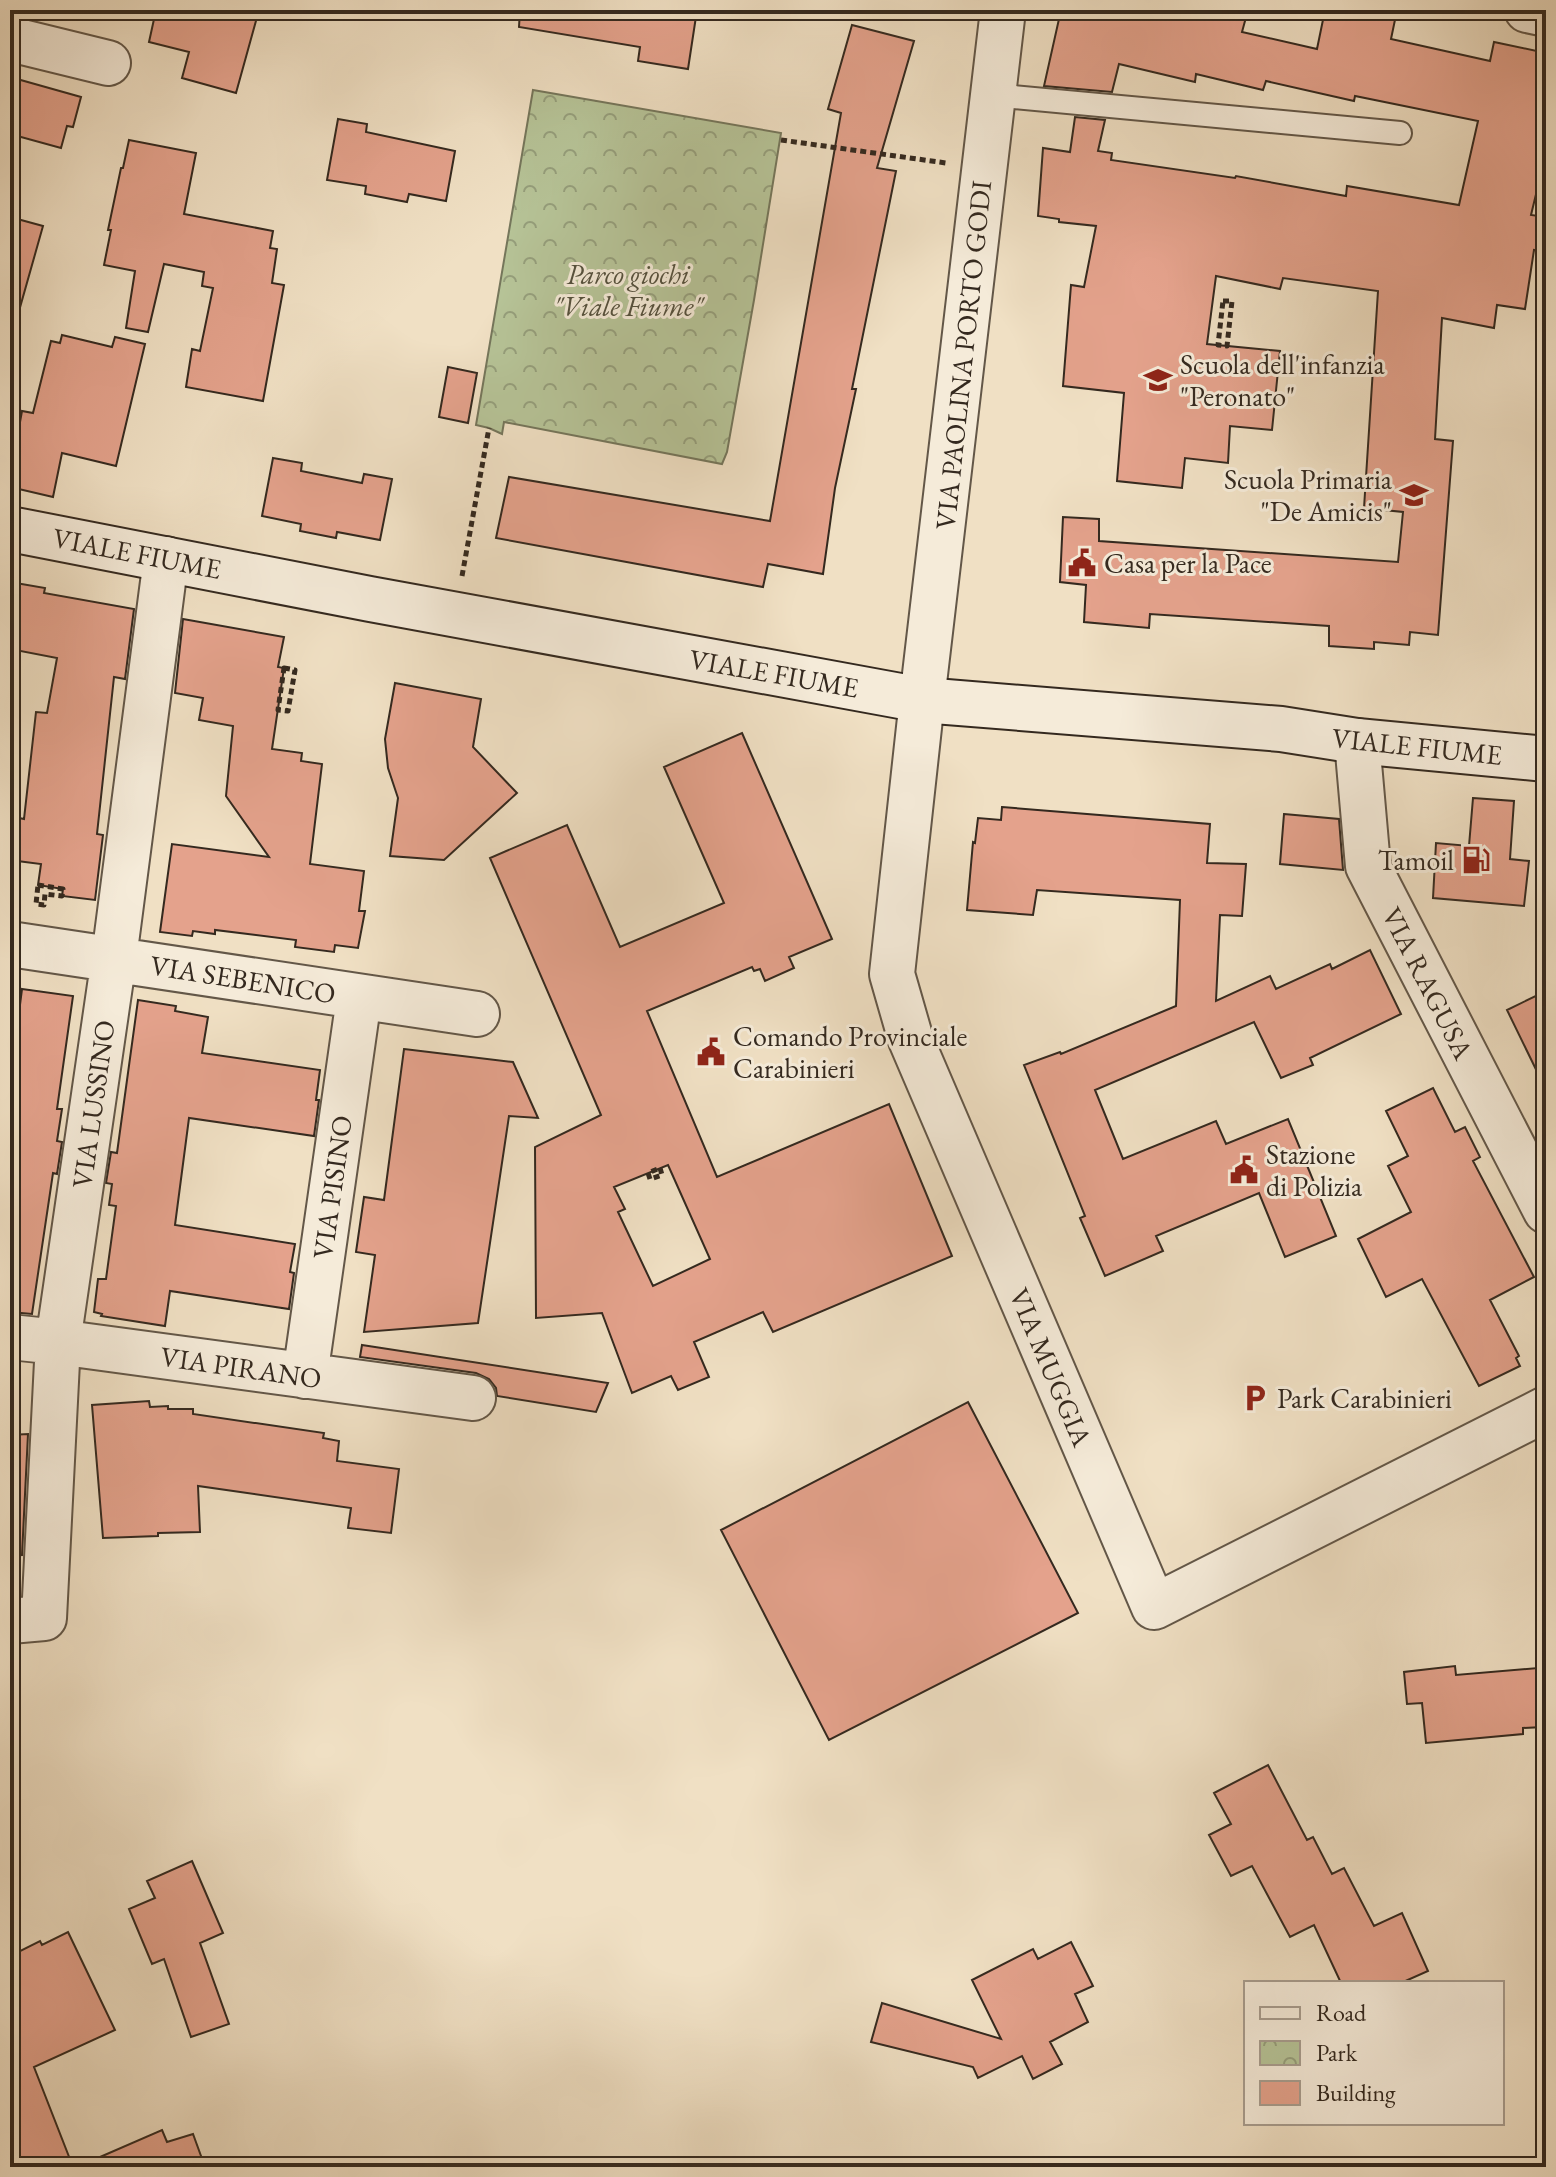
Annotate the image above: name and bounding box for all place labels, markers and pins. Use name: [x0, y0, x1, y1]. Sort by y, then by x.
place label: Scuola dell'infanzia "Peronato": [1180, 346, 1385, 414]
school or university icon: Scuola dell'infanzia "Peronato": [1143, 365, 1173, 395]
place label: Scuola Primaria "De Amicis": [1224, 461, 1393, 529]
school or university icon: Scuola Primaria "De Amicis": [1399, 480, 1429, 510]
place label: Casa per la Pace: [1104, 545, 1272, 581]
public building icon: Casa per la Pace: [1067, 548, 1097, 578]
place label: Tamoil: [1378, 842, 1454, 878]
fuel station icon: Tamoil: [1461, 845, 1491, 875]
place label: Comando Provinciale Carabinieri: [733, 1018, 967, 1086]
public building icon: Comando Provinciale Carabinieri: [696, 1037, 726, 1067]
place label: Stazione di Polizia: [1266, 1136, 1363, 1204]
public building icon: Stazione di Polizia: [1229, 1155, 1259, 1185]
place label: Park Carabinieri: [1277, 1380, 1452, 1416]
parking icon: Park Carabinieri: [1240, 1383, 1270, 1413]

